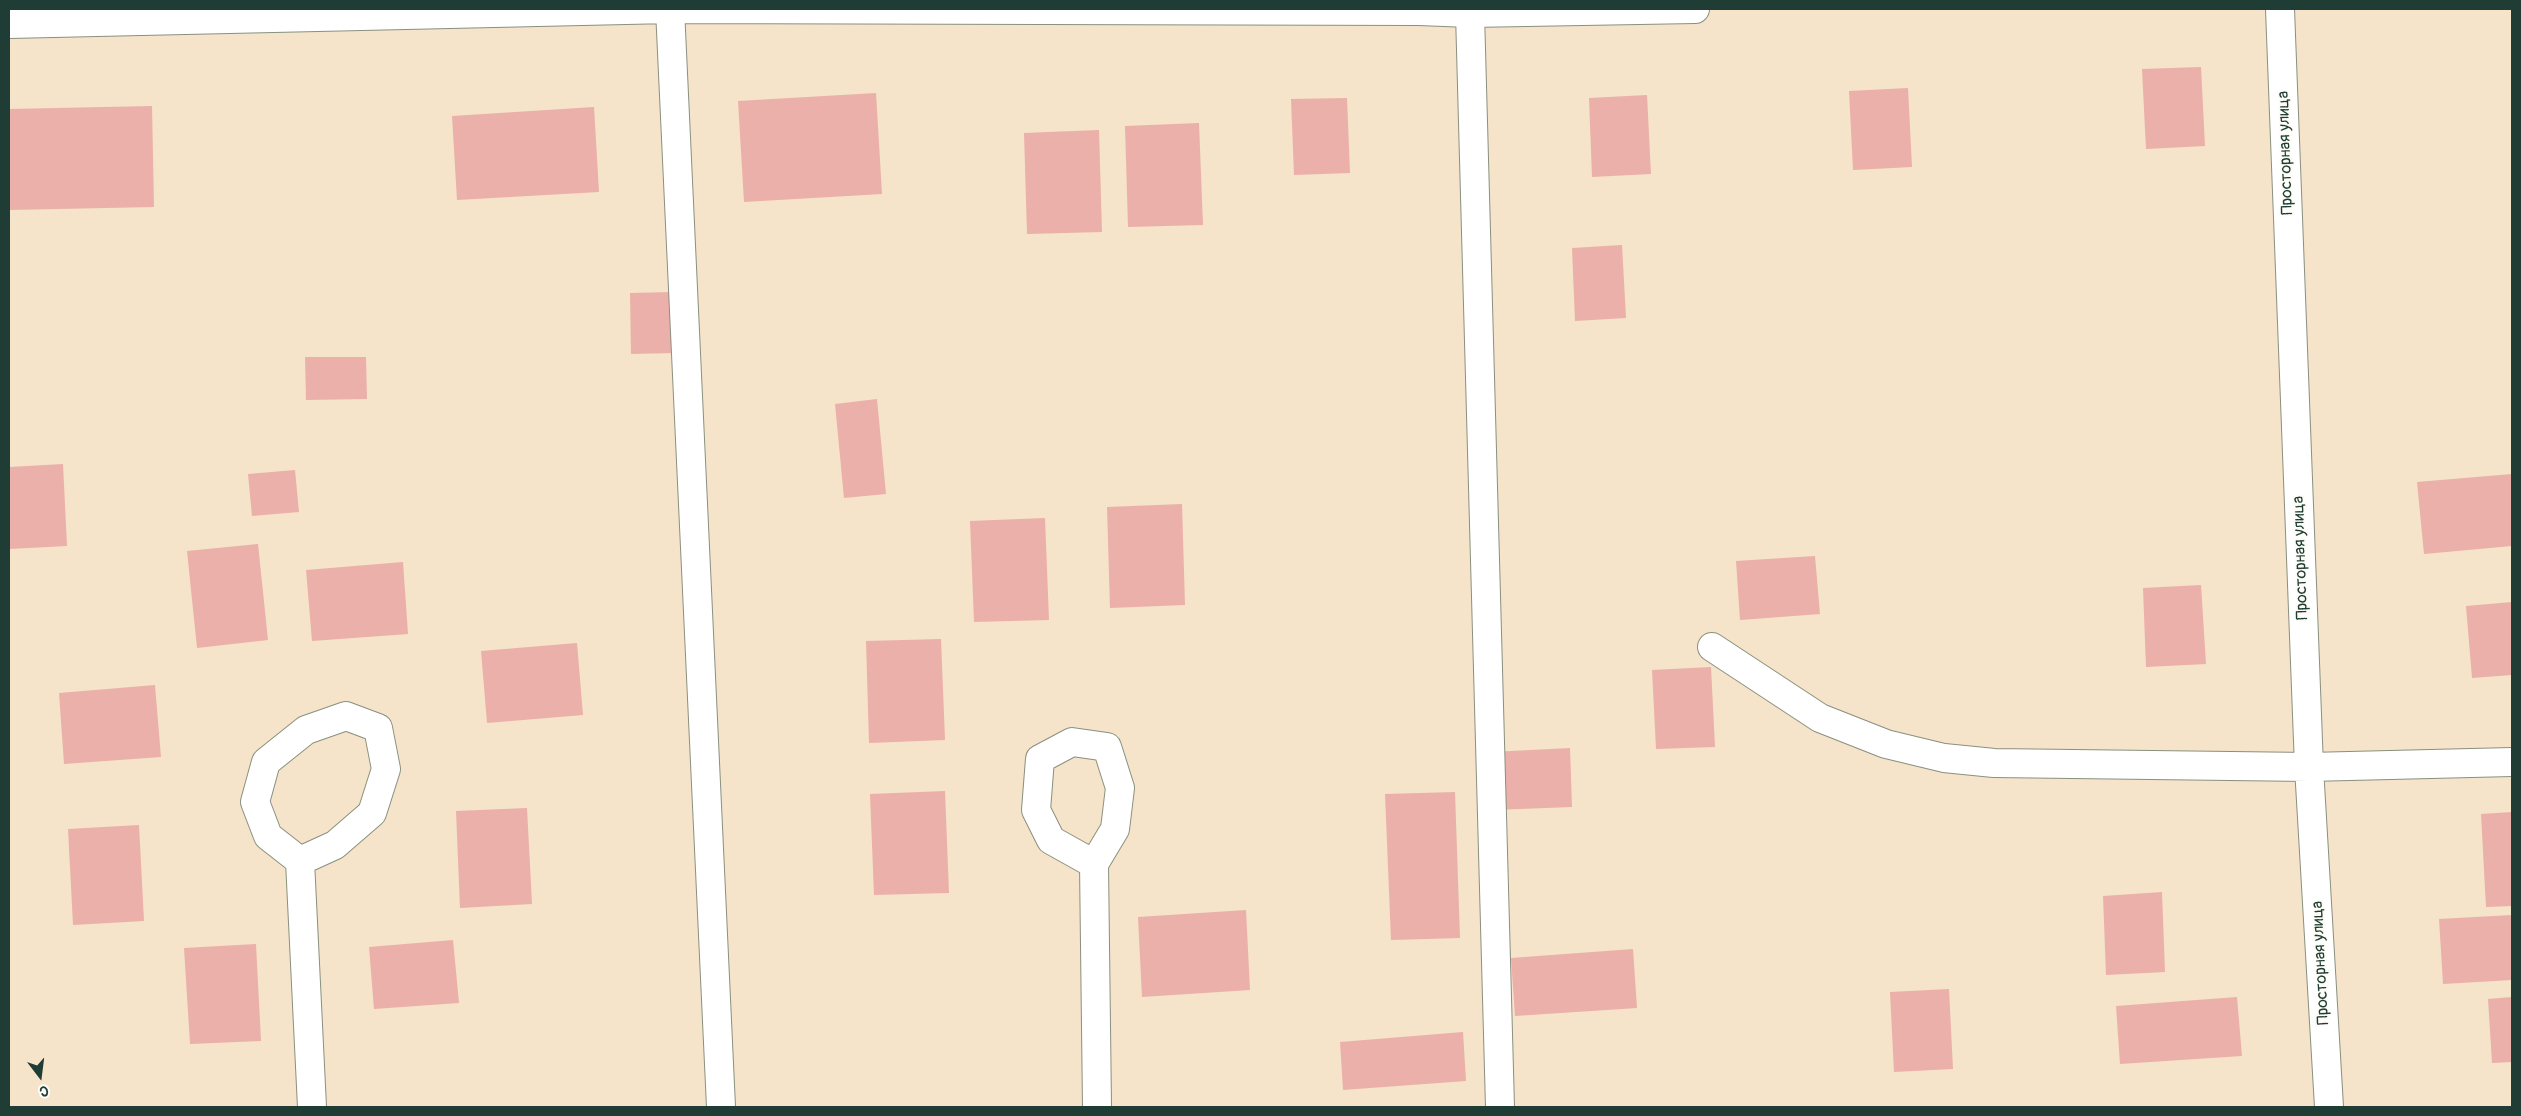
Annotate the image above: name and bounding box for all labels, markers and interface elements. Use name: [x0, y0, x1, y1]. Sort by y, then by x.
street label: Просторная улица: [2274, 91, 2298, 215]
street label: Просторная улица: [2289, 496, 2313, 620]
street label: Просторная улица: [2308, 901, 2334, 1025]
north arrow: [15, 1051, 65, 1101]
text: С: [38, 1082, 50, 1100]

